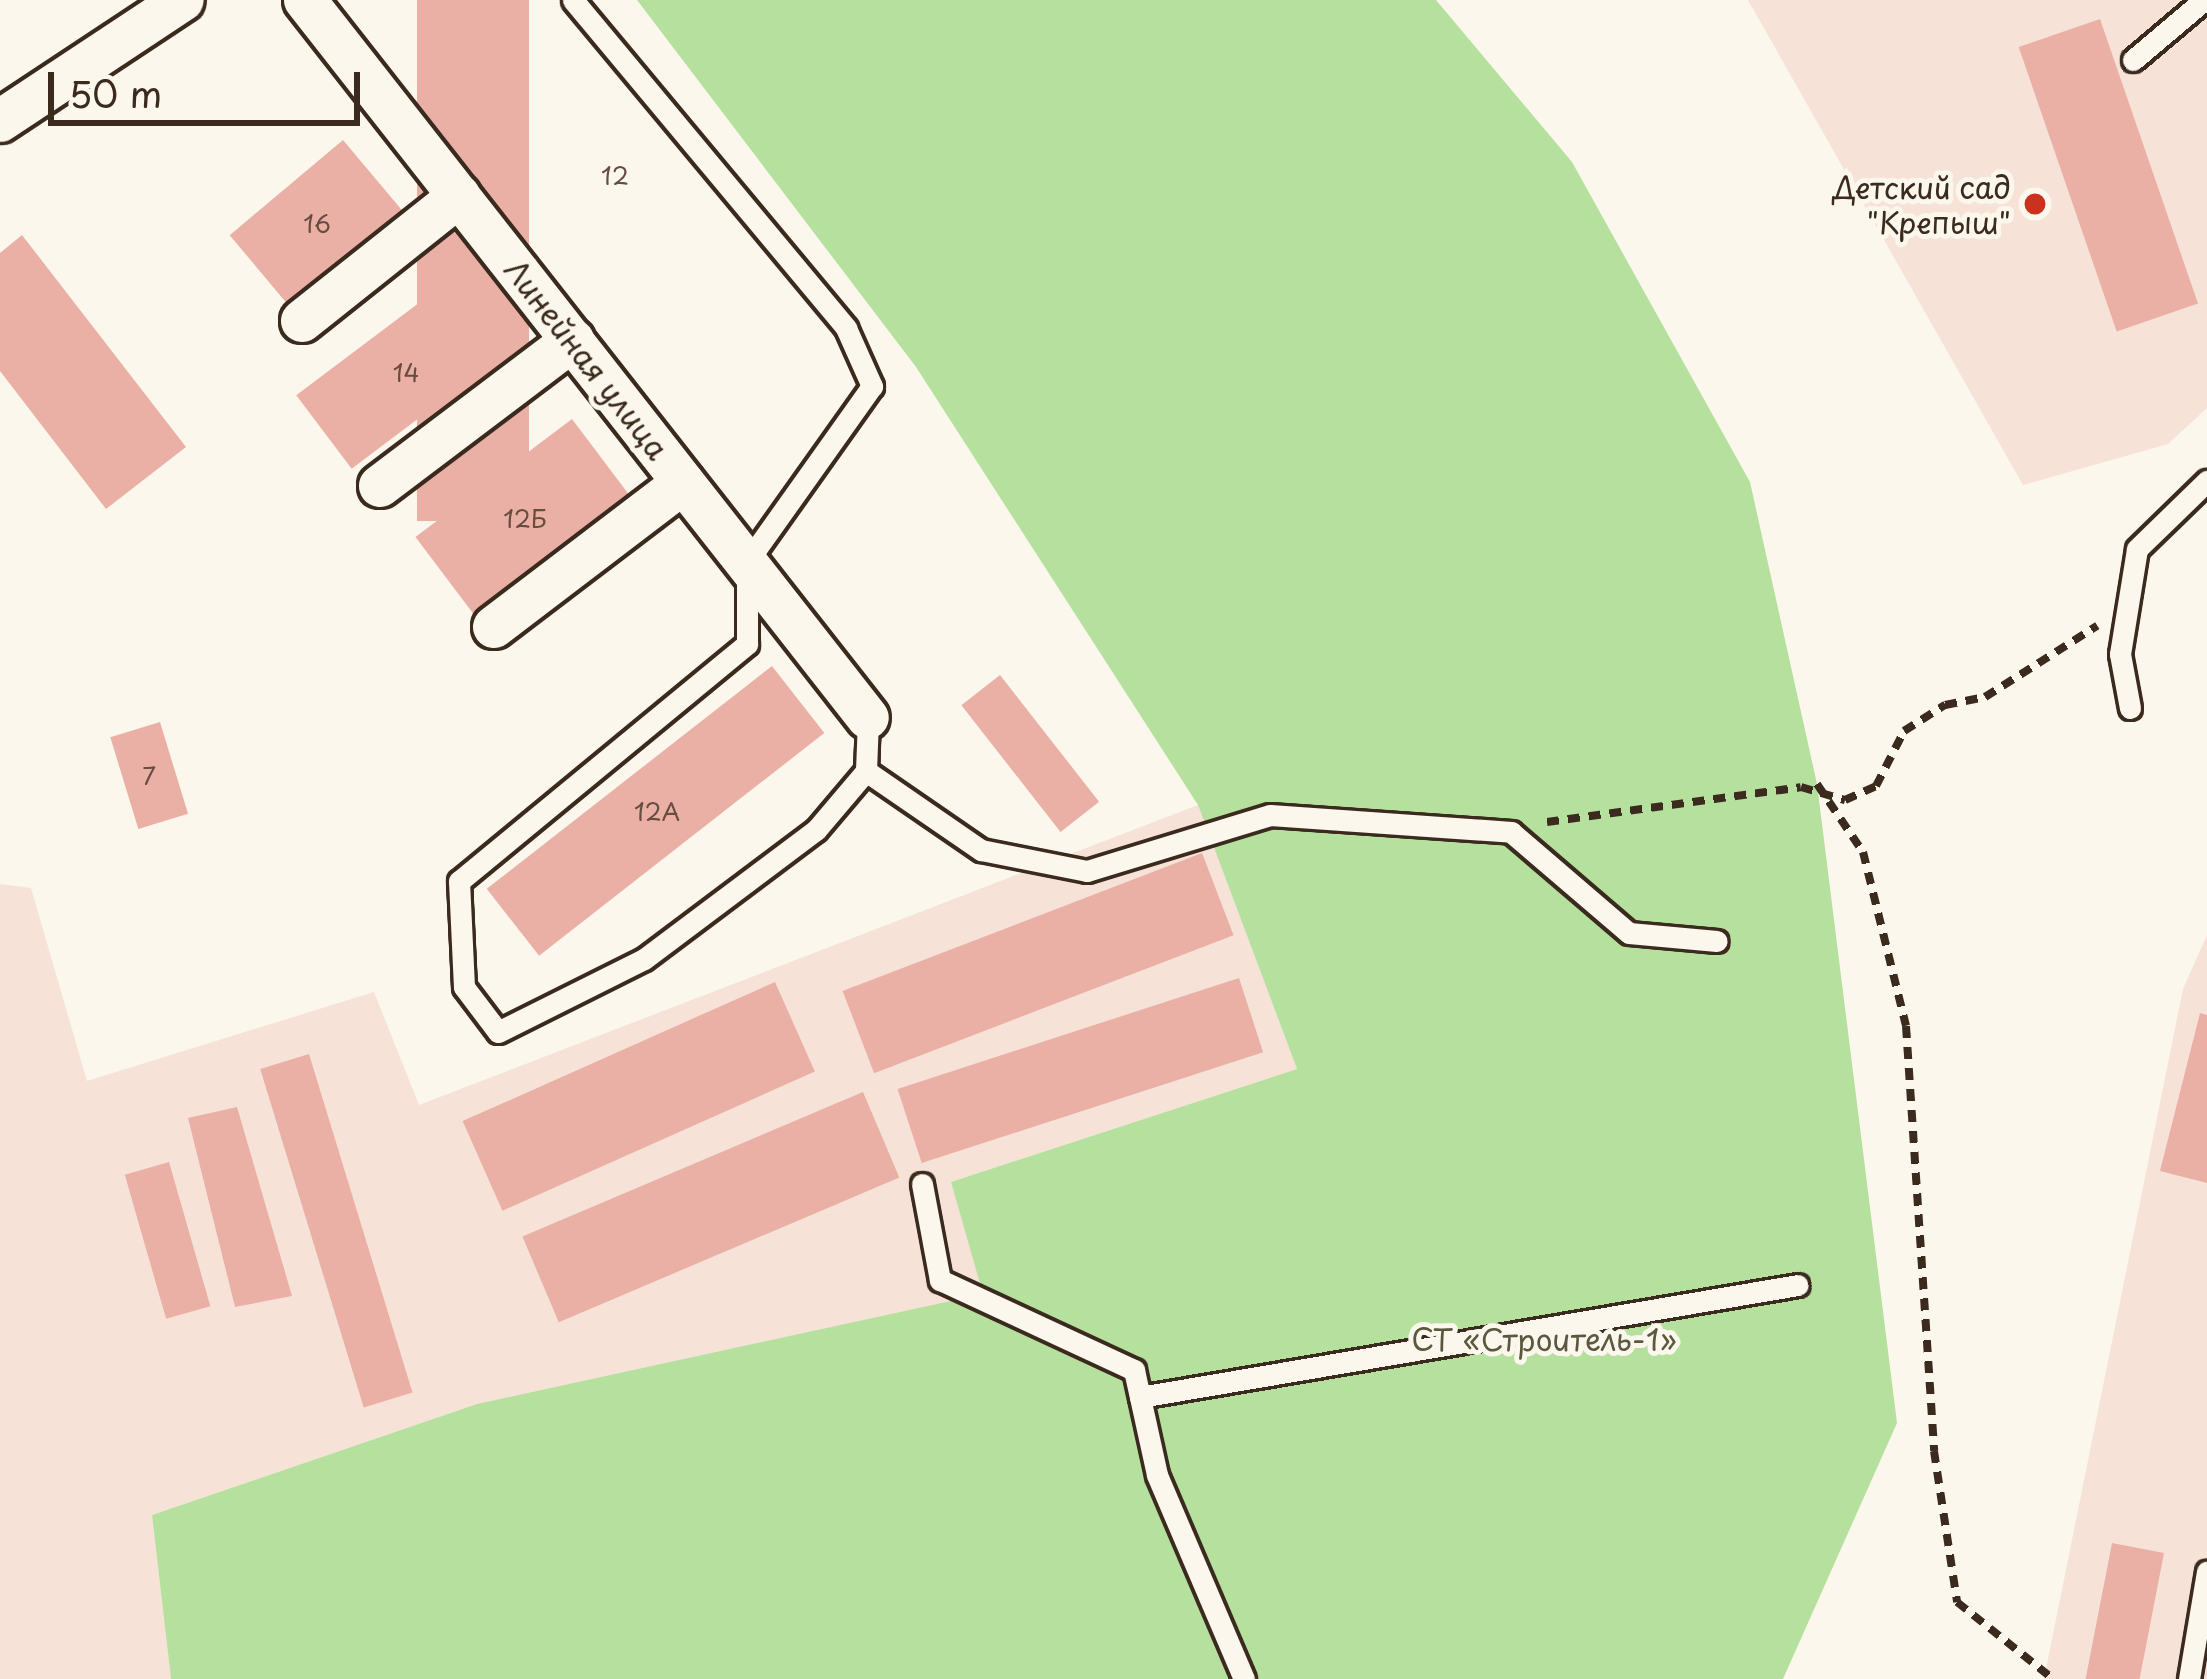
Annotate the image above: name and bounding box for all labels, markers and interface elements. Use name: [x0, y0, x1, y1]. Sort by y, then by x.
scale bar: [54, 48, 366, 122]
text: 50 m: [69, 66, 162, 120]
house number: 12: [601, 162, 629, 190]
place label: Детский сад "Крепыш": [1830, 169, 2011, 240]
marker: Детский сад "Крепыш": [2022, 191, 2048, 217]
house number: 16: [303, 210, 331, 238]
street label: Линейная улица: [498, 252, 676, 466]
house number: 14: [393, 359, 419, 387]
house number: 12Б: [503, 505, 547, 533]
house number: 7: [142, 762, 156, 790]
house number: 12А: [634, 798, 680, 826]
park label: СТ «Строитель-1»: [1411, 1321, 1677, 1357]

